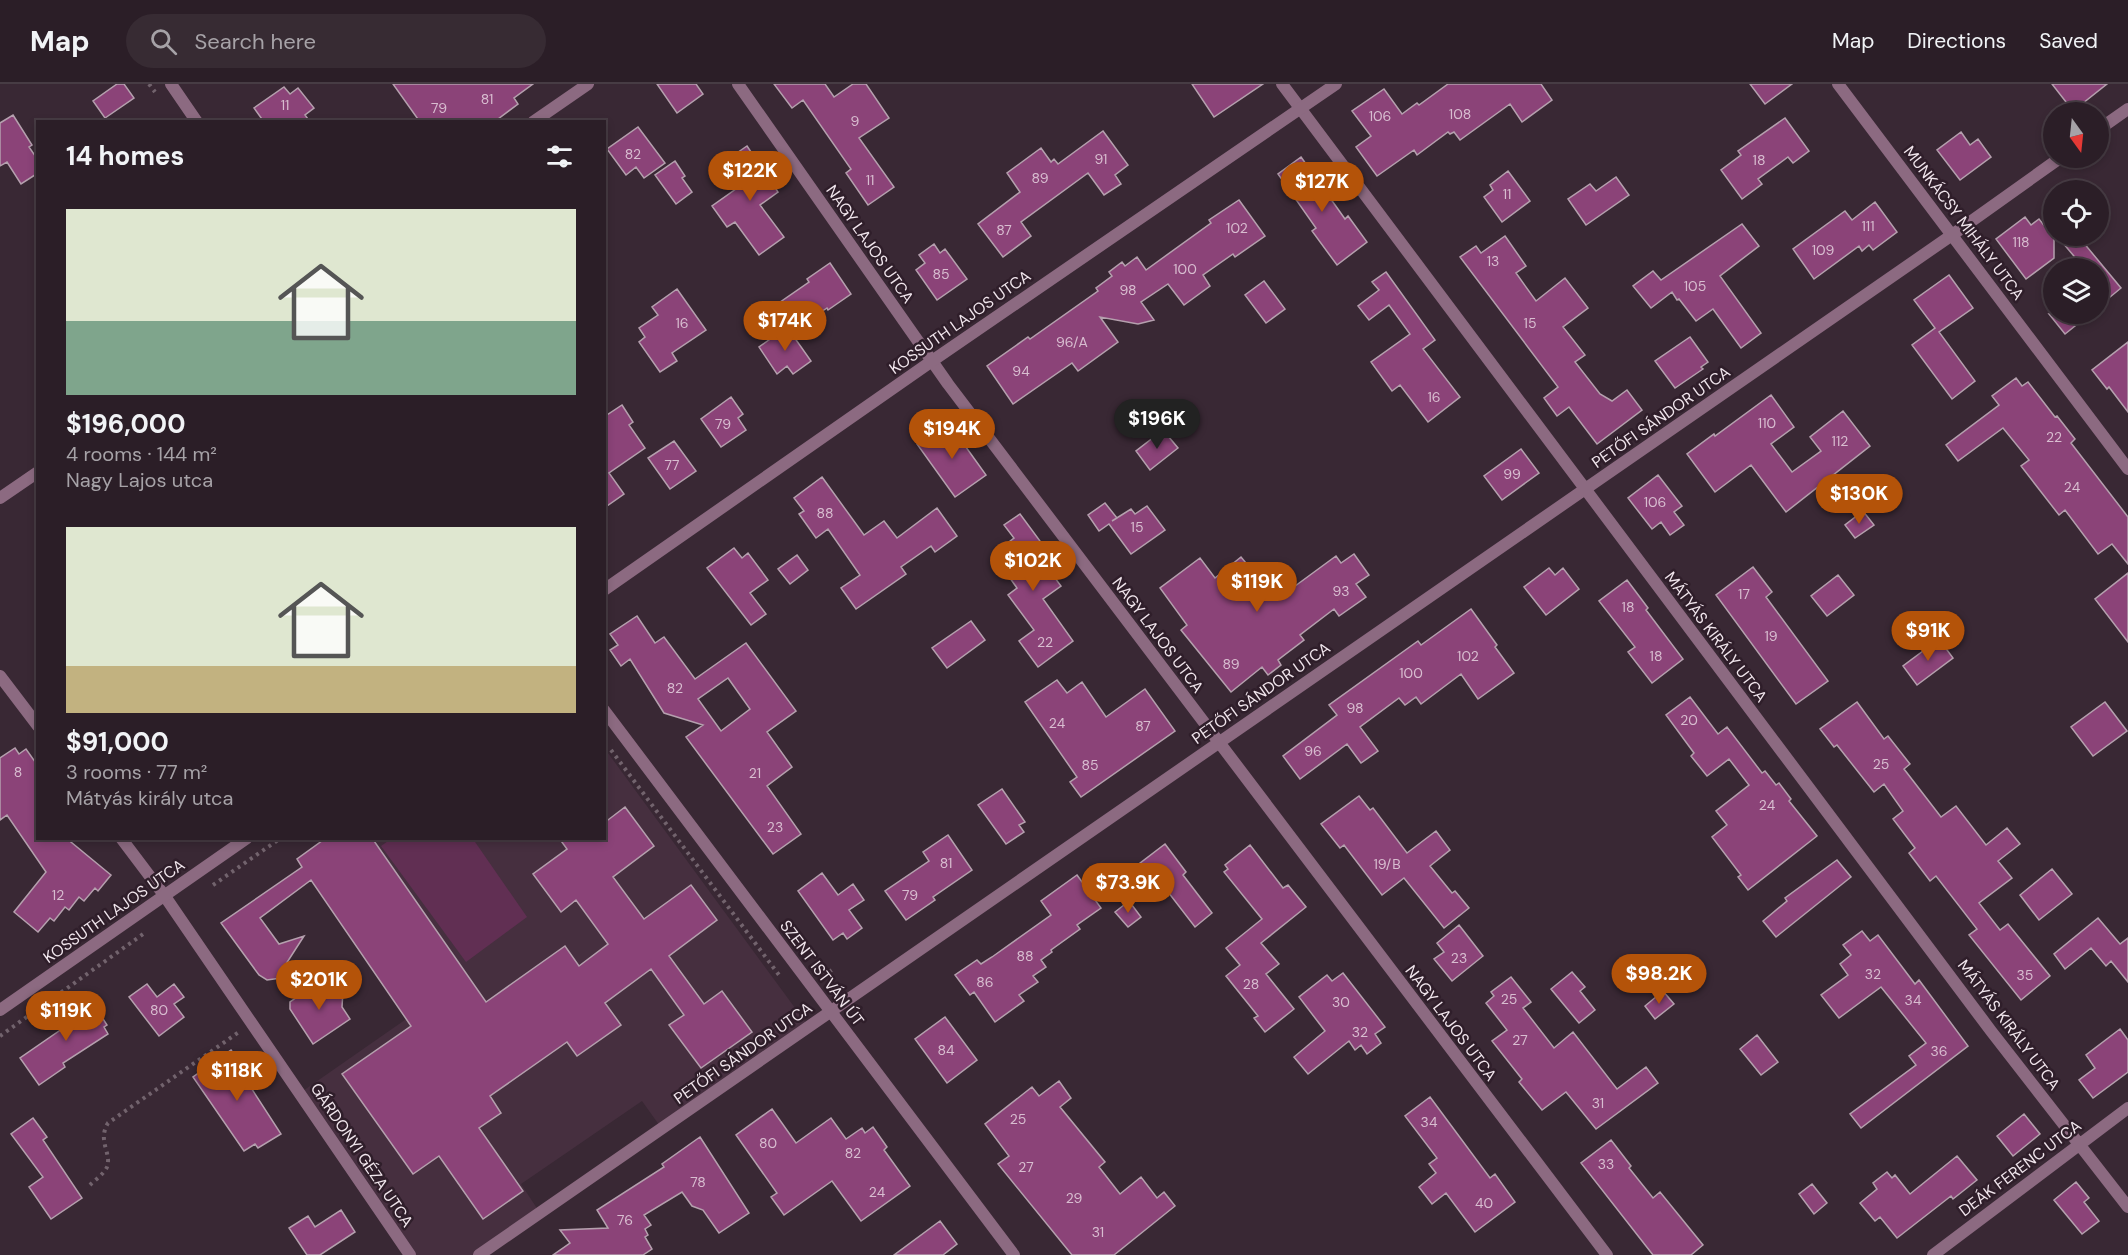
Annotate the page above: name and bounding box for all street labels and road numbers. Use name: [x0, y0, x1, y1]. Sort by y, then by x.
street label: MUNKÁCSY MIHÁLY UTCA: [1899, 142, 2029, 305]
street label: NAGY LAJOS UTCA: [821, 181, 919, 308]
street label: KOSSUTH LAJOS UTCA: [885, 265, 1035, 379]
street label: PETŐFI SÁNDOR UTCA: [1588, 361, 1735, 473]
street label: MÁTYÁS KIRÁLY UTCA: [1660, 567, 1772, 707]
street label: NAGY LAJOS UTCA: [1108, 573, 1209, 697]
street label: PETŐFI SÁNDOR UTCA: [1188, 637, 1335, 749]
street label: KOSSUTH LAJOS UTCA: [39, 854, 189, 968]
street label: SZENT ISTVÁN ÚT: [775, 916, 869, 1030]
street label: MÁTYÁS KIRÁLY UTCA: [1953, 955, 2065, 1095]
street label: NAGY LAJOS UTCA: [1401, 961, 1502, 1085]
street label: PETŐFI SÁNDOR UTCA: [670, 997, 817, 1109]
street label: GÁRDONYI GÉZA UTCA: [306, 1079, 418, 1231]
street label: DEÁK FERENC UTCA: [1955, 1115, 2086, 1221]

